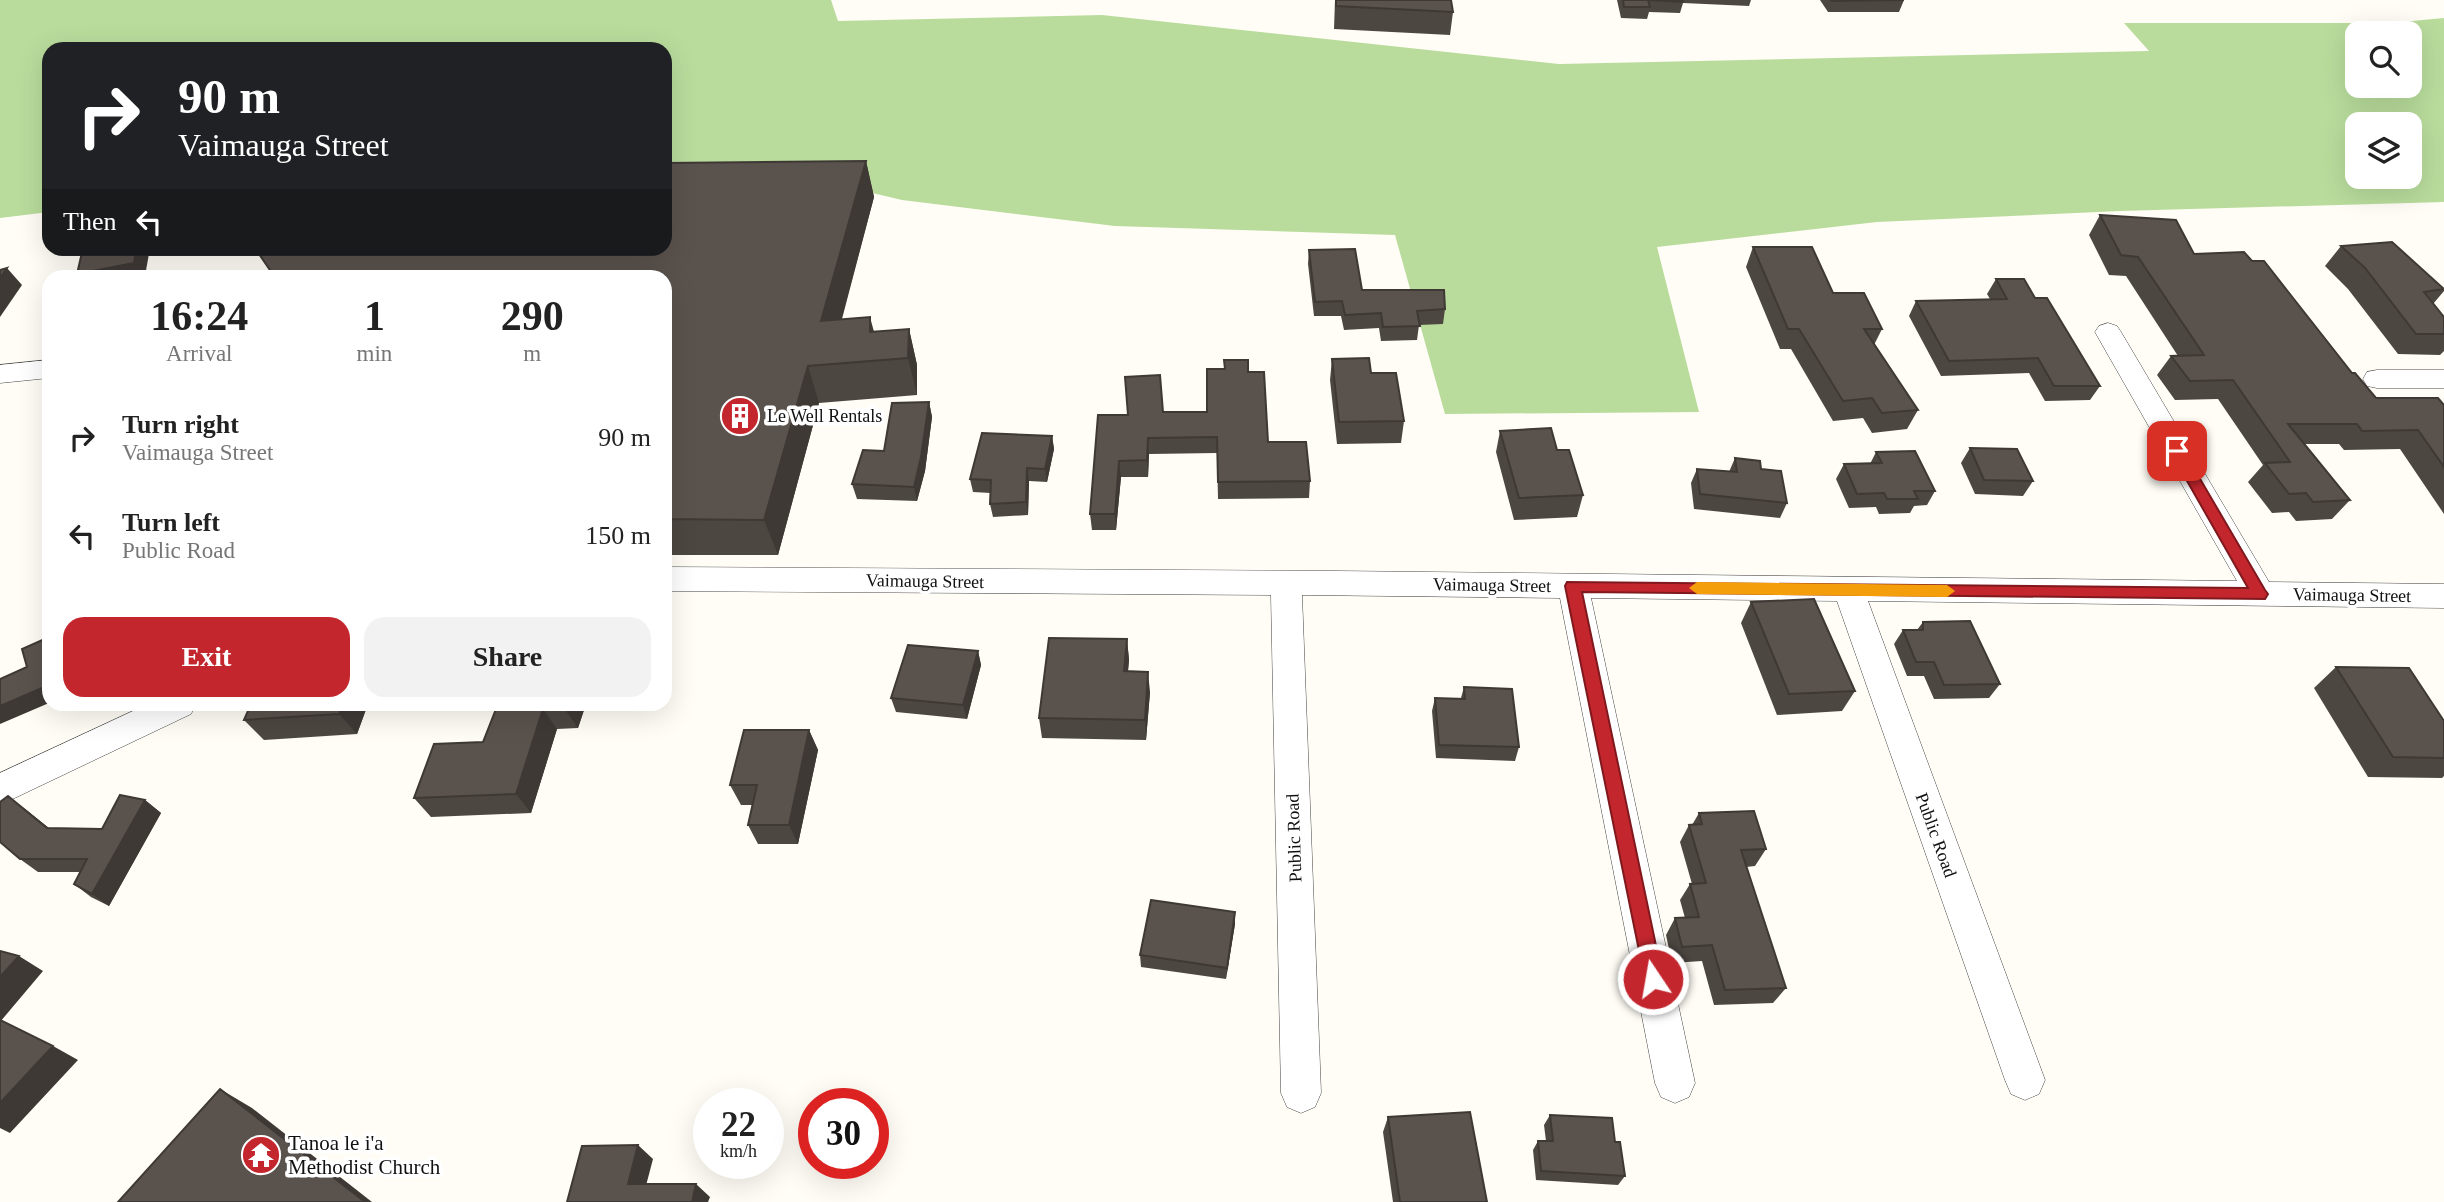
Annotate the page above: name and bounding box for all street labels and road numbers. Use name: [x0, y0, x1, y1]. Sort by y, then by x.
street label: Vaimauga Street: [866, 570, 984, 592]
street label: Vaimauga Street: [1433, 574, 1551, 596]
street label: Vaimauga Street: [2293, 584, 2411, 606]
street label: Public Road: [1911, 790, 1961, 880]
street label: Public Road: [1282, 793, 1306, 883]

